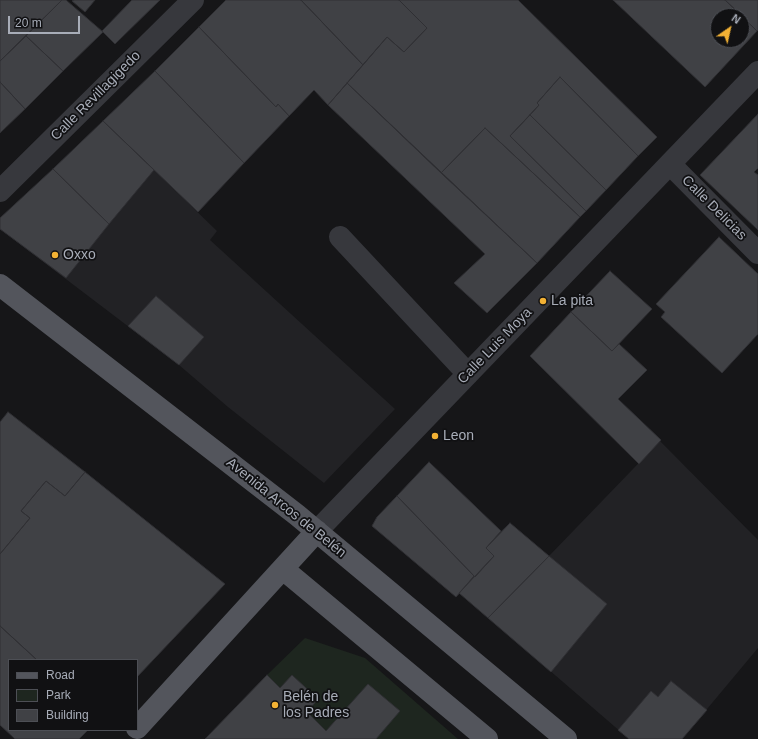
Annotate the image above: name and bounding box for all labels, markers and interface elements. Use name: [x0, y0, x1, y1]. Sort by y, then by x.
scale bar: [10, 8, 82, 34]
north arrow: [710, 8, 750, 48]
text: N: [729, 12, 743, 26]
text: 20 m: [15, 16, 42, 30]
street label: Calle Revillagigedo: [48, 48, 144, 144]
street label: Calle Delicias: [678, 172, 750, 244]
place label: Oxxo: [63, 247, 96, 263]
marker: Oxxo: [50, 250, 60, 260]
place label: La pita: [551, 293, 593, 309]
marker: La pita: [538, 296, 548, 306]
street label: Calle Luis Moya: [454, 304, 536, 388]
place label: Leon: [443, 428, 474, 444]
marker: Leon: [430, 431, 440, 441]
street label: Avenida Arcos de Belén: [223, 455, 349, 561]
legend: [8, 659, 138, 731]
text: Road: [46, 668, 75, 682]
text: Park: [46, 688, 71, 702]
place label: Belén de los Padres: [283, 689, 349, 722]
marker: Belén de los Padres: [270, 700, 280, 710]
text: Building: [46, 708, 89, 722]

